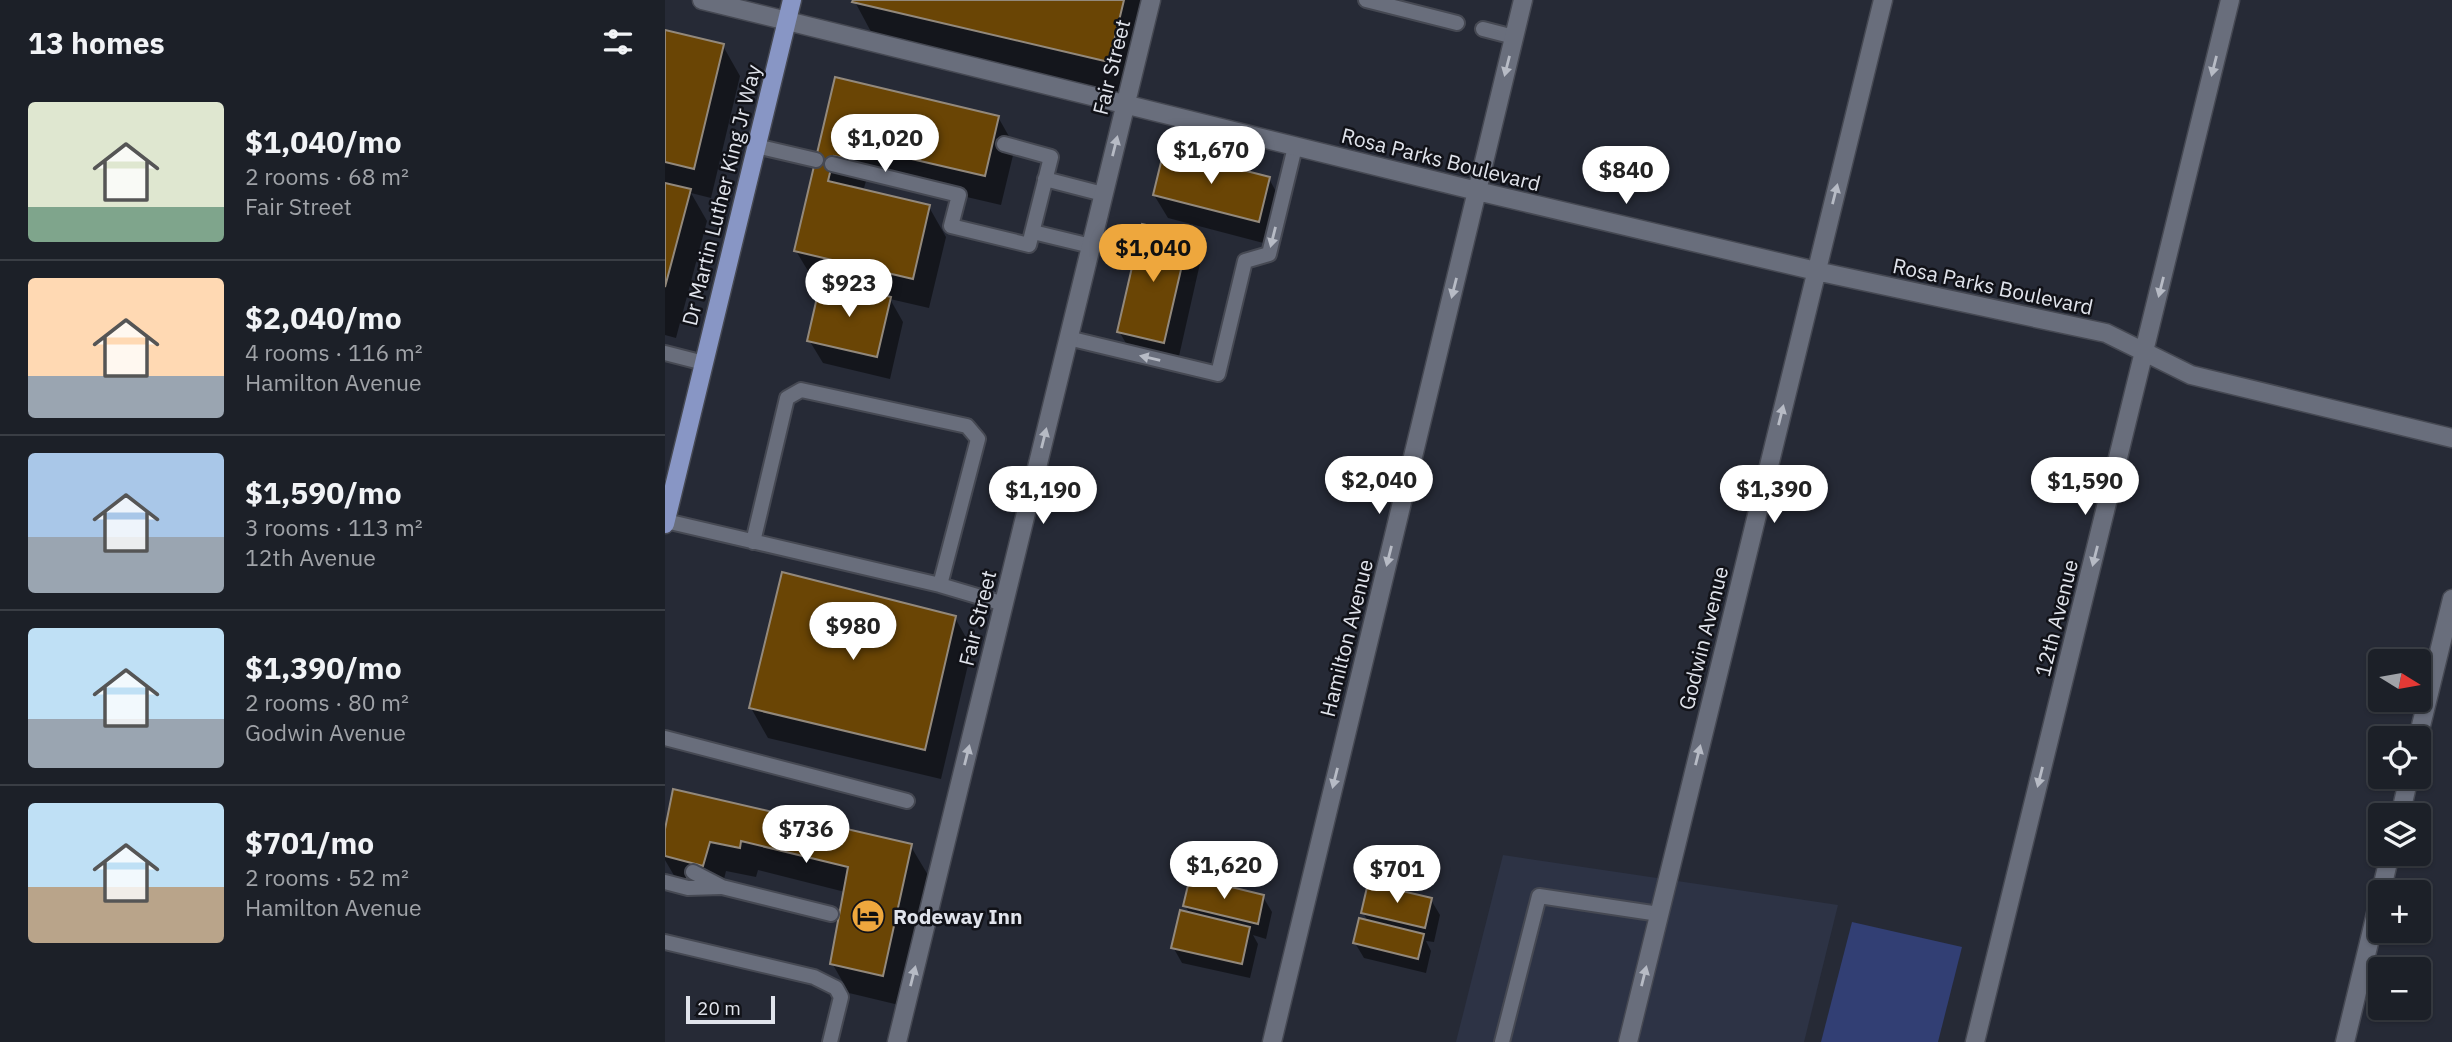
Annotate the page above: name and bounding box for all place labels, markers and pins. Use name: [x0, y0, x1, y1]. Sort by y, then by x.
pin: $1,020: [828, 114, 942, 174]
pin: $1,670: [1154, 127, 1268, 186]
pin: $840: [1585, 146, 1667, 206]
pin: $1,040: [1096, 224, 1210, 284]
pin: $923: [808, 260, 890, 319]
pin: $2,040: [1322, 456, 1436, 516]
pin: $1,590: [2028, 458, 2142, 517]
pin: $1,190: [986, 466, 1100, 526]
pin: $1,390: [1717, 466, 1831, 525]
pin: $980: [812, 602, 894, 662]
pin: $736: [765, 806, 847, 865]
pin: $1,620: [1167, 842, 1281, 901]
pin: $701: [1356, 846, 1438, 905]
hotel icon: Rodeway Inn: [849, 897, 887, 935]
place label: Rodeway Inn: [893, 902, 1023, 930]

